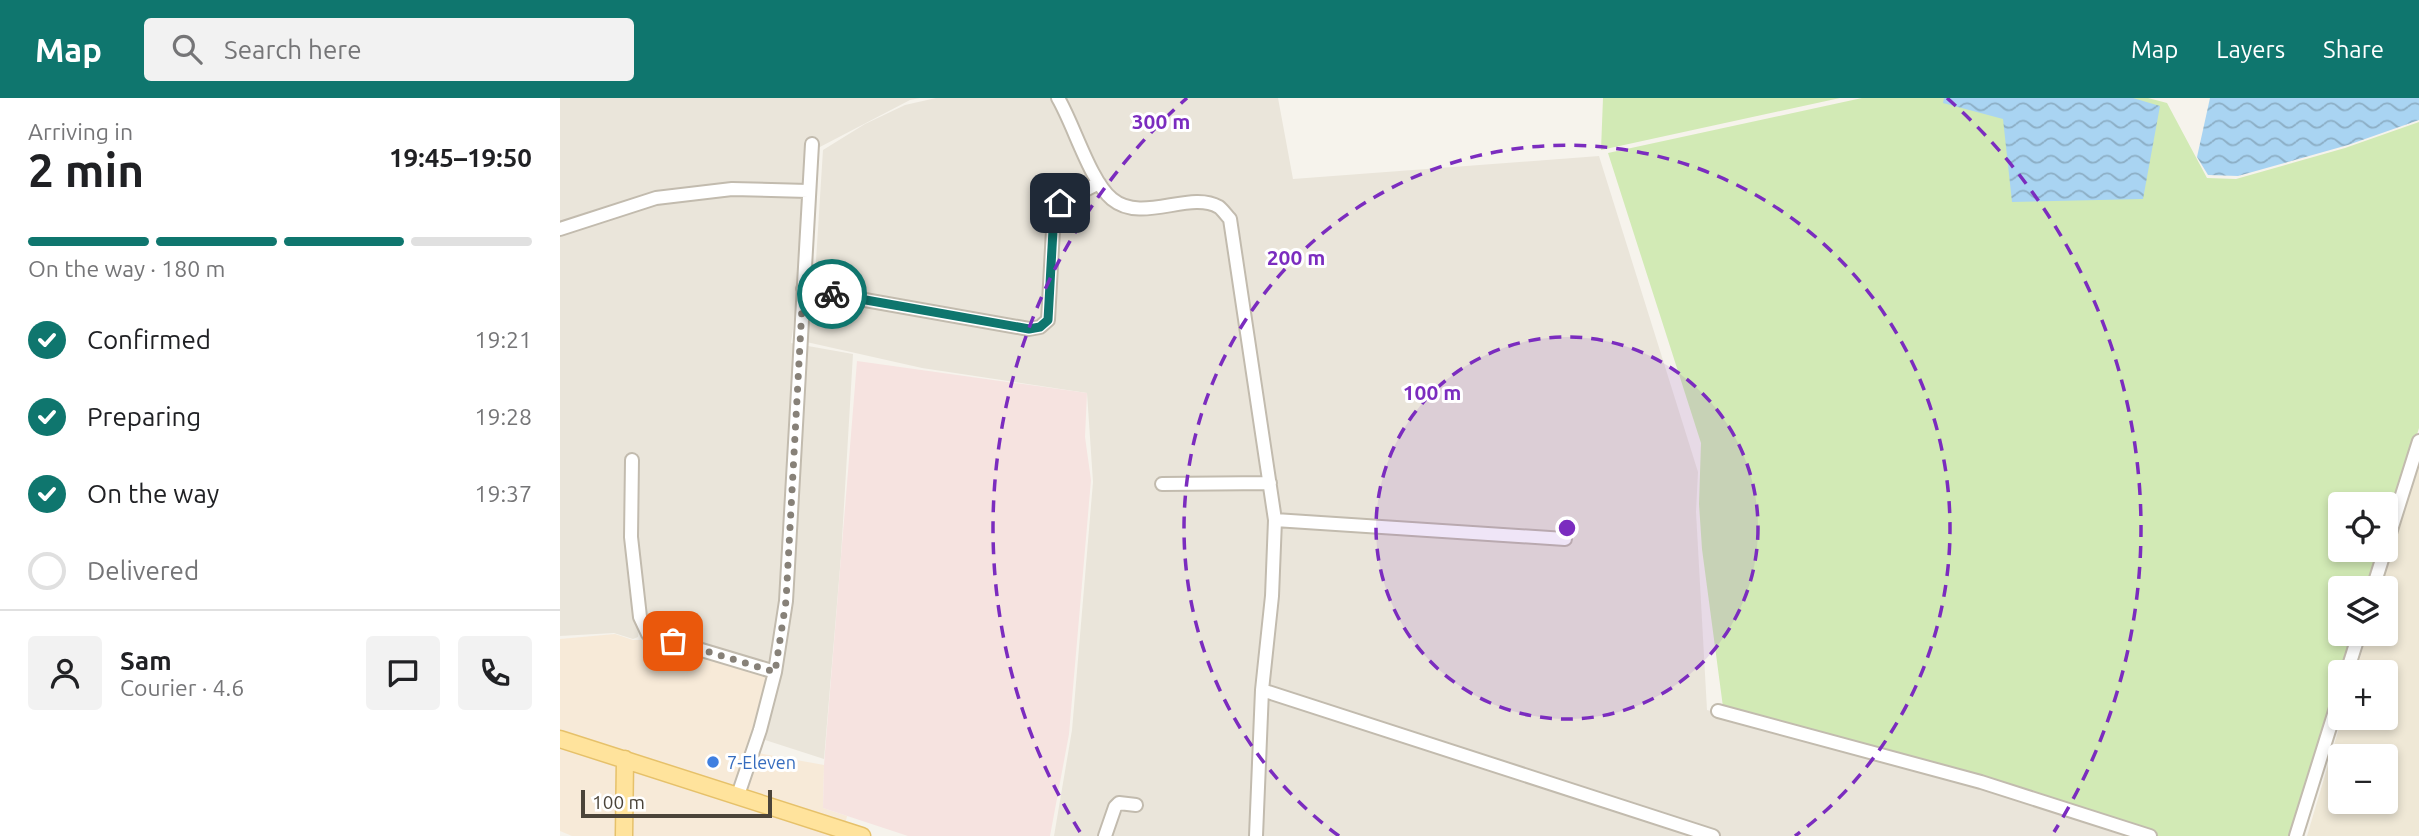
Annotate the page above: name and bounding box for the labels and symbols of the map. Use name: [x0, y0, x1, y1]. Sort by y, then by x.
text: 300 m: [1132, 109, 1190, 133]
pin: [1030, 173, 1090, 233]
text: 200 m: [1267, 245, 1325, 269]
courier: [797, 259, 867, 329]
text: 100 m: [1403, 380, 1461, 404]
centre of rings: [1555, 516, 1579, 540]
pin: [643, 611, 703, 671]
place label: 7-Eleven: [727, 752, 796, 772]
marker: 7-Eleven: [705, 754, 721, 770]
scale bar: [581, 787, 772, 819]

